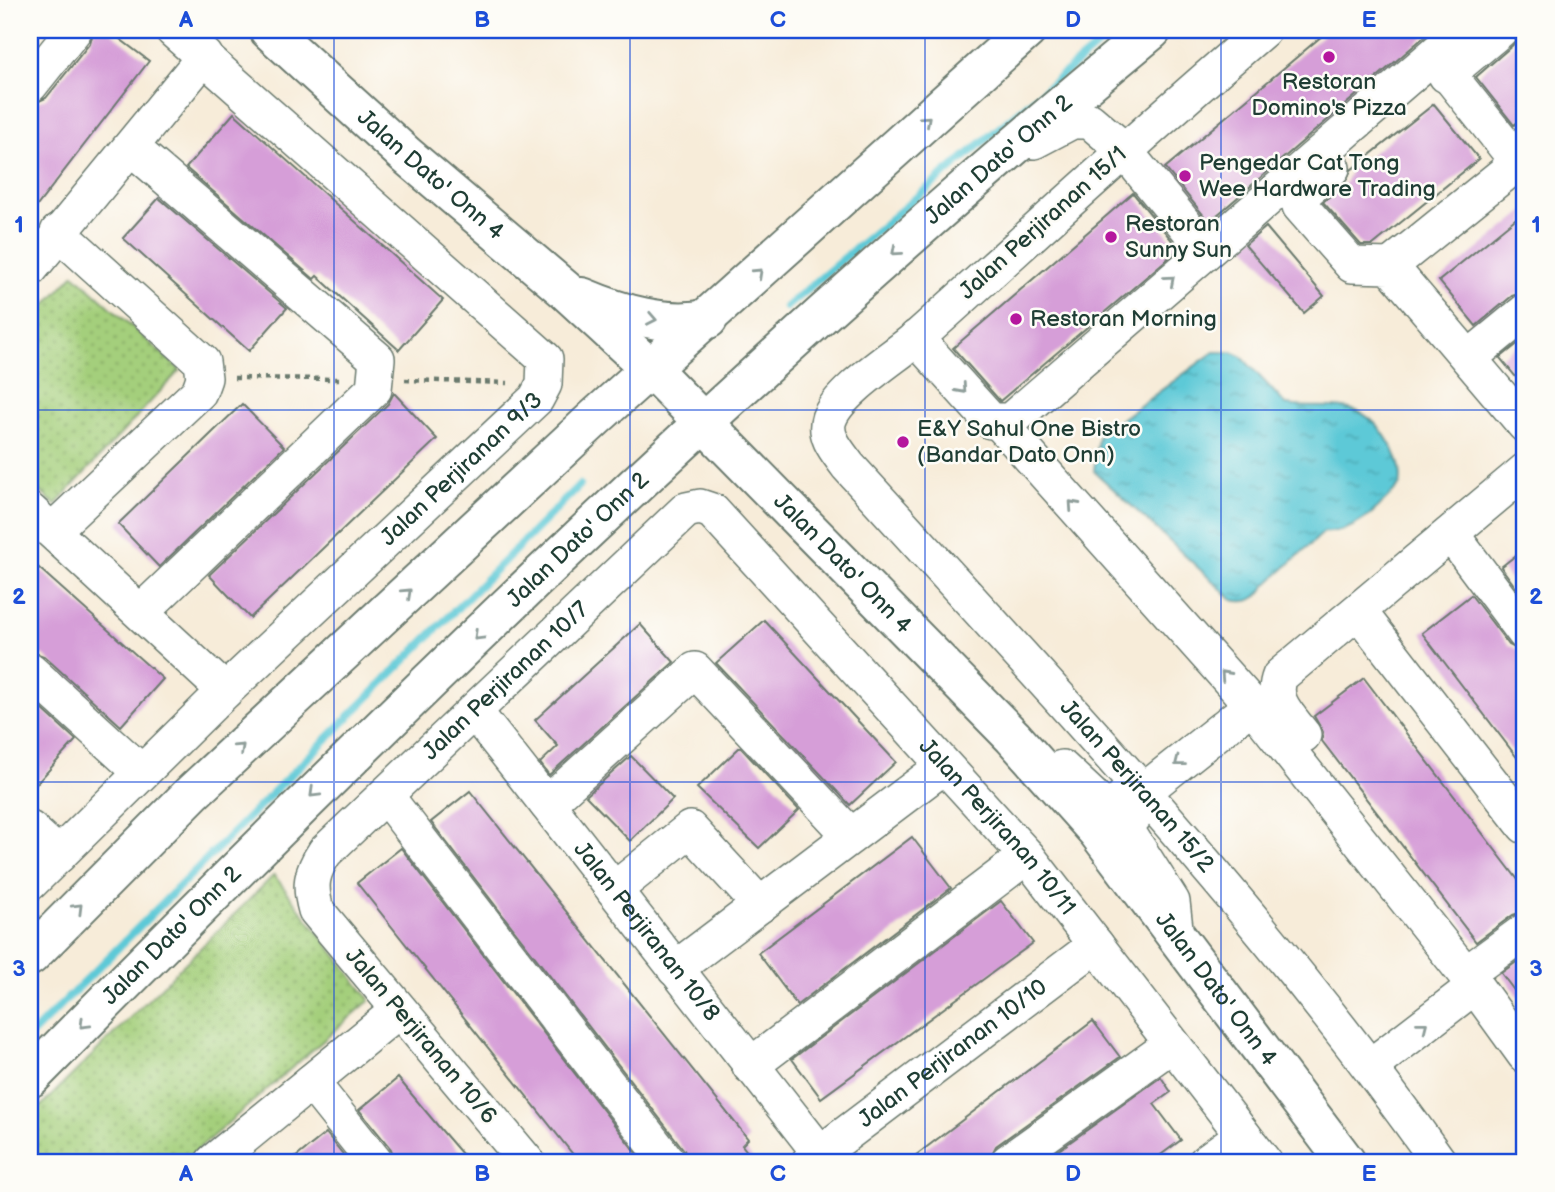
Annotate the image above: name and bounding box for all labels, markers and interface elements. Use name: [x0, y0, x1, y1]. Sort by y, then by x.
text: A: [178, 6, 194, 34]
text: B: [474, 6, 490, 34]
text: C: [770, 6, 786, 34]
text: D: [1065, 6, 1081, 34]
text: E: [1362, 6, 1377, 34]
marker: Restoran Domino's Pizza: [1321, 49, 1337, 65]
place label: Restoran Domino's Pizza: [1251, 68, 1407, 122]
street label: Jalan Dato' Onn 2: [919, 89, 1078, 231]
street label: Jalan Dato' Onn 4: [351, 103, 510, 246]
one-way arrow: [918, 116, 931, 128]
street label: Jalan Perjiranan 15/1: [954, 140, 1132, 306]
place label: Pengedar Cat Tong Wee Hardware Trading: [1199, 149, 1436, 203]
marker: Pengedar Cat Tong Wee Hardware Trading: [1177, 168, 1193, 184]
place label: Restoran Sunny Sun: [1125, 210, 1232, 264]
text: 1: [14, 211, 24, 239]
text: 1: [1531, 211, 1541, 239]
marker: Restoran Sunny Sun: [1103, 229, 1119, 245]
one-way arrow: [892, 243, 905, 255]
one-way arrow: [750, 268, 763, 281]
one-way arrow: [1162, 276, 1175, 288]
place label: Restoran Morning: [1030, 305, 1217, 333]
one-way arrow: [646, 311, 658, 326]
marker: Restoran Morning: [1008, 311, 1024, 327]
one-way arrow: [954, 381, 966, 394]
street label: Jalan Perjiranan 9/3: [375, 386, 548, 552]
place label: E&Y Sahul One Bistro (Bandar Dato Onn): [917, 415, 1141, 469]
marker: E&Y Sahul One Bistro (Bandar Dato Onn): [895, 434, 911, 450]
street label: Jalan Dato' Onn 2: [501, 466, 655, 613]
street label: Jalan Dato' Onn 4: [768, 488, 918, 640]
one-way arrow: [1069, 501, 1082, 514]
text: 2: [12, 583, 26, 611]
text: 2: [1529, 583, 1543, 611]
one-way arrow: [399, 589, 412, 602]
street label: Jalan Perjiranan 10/7: [417, 595, 595, 766]
one-way arrow: [473, 628, 486, 641]
one-way arrow: [1221, 670, 1233, 683]
street label: Jalan Perjiranan 15/2: [1054, 694, 1220, 878]
street label: Jalan Perjiranan 10/11: [913, 733, 1082, 921]
one-way arrow: [232, 744, 245, 757]
one-way arrow: [1175, 754, 1187, 767]
one-way arrow: [309, 785, 322, 798]
street label: Jalan Perjiranan 10/8: [568, 836, 726, 1027]
street label: Jalan Dato' Onn 2: [96, 860, 247, 1011]
one-way arrow: [70, 904, 82, 916]
street label: Jalan Dato' Onn 4: [1149, 907, 1283, 1072]
street label: Jalan Perjiranan 10/6: [339, 942, 503, 1130]
text: 3: [12, 955, 26, 983]
text: 3: [1529, 955, 1543, 983]
street label: Jalan Perjiranan 10/10: [853, 973, 1053, 1134]
one-way arrow: [79, 1015, 92, 1028]
one-way arrow: [1415, 1021, 1428, 1034]
text: A: [178, 1160, 194, 1188]
text: B: [474, 1160, 490, 1188]
text: C: [770, 1160, 786, 1188]
text: D: [1065, 1160, 1081, 1188]
text: E: [1362, 1160, 1377, 1188]

